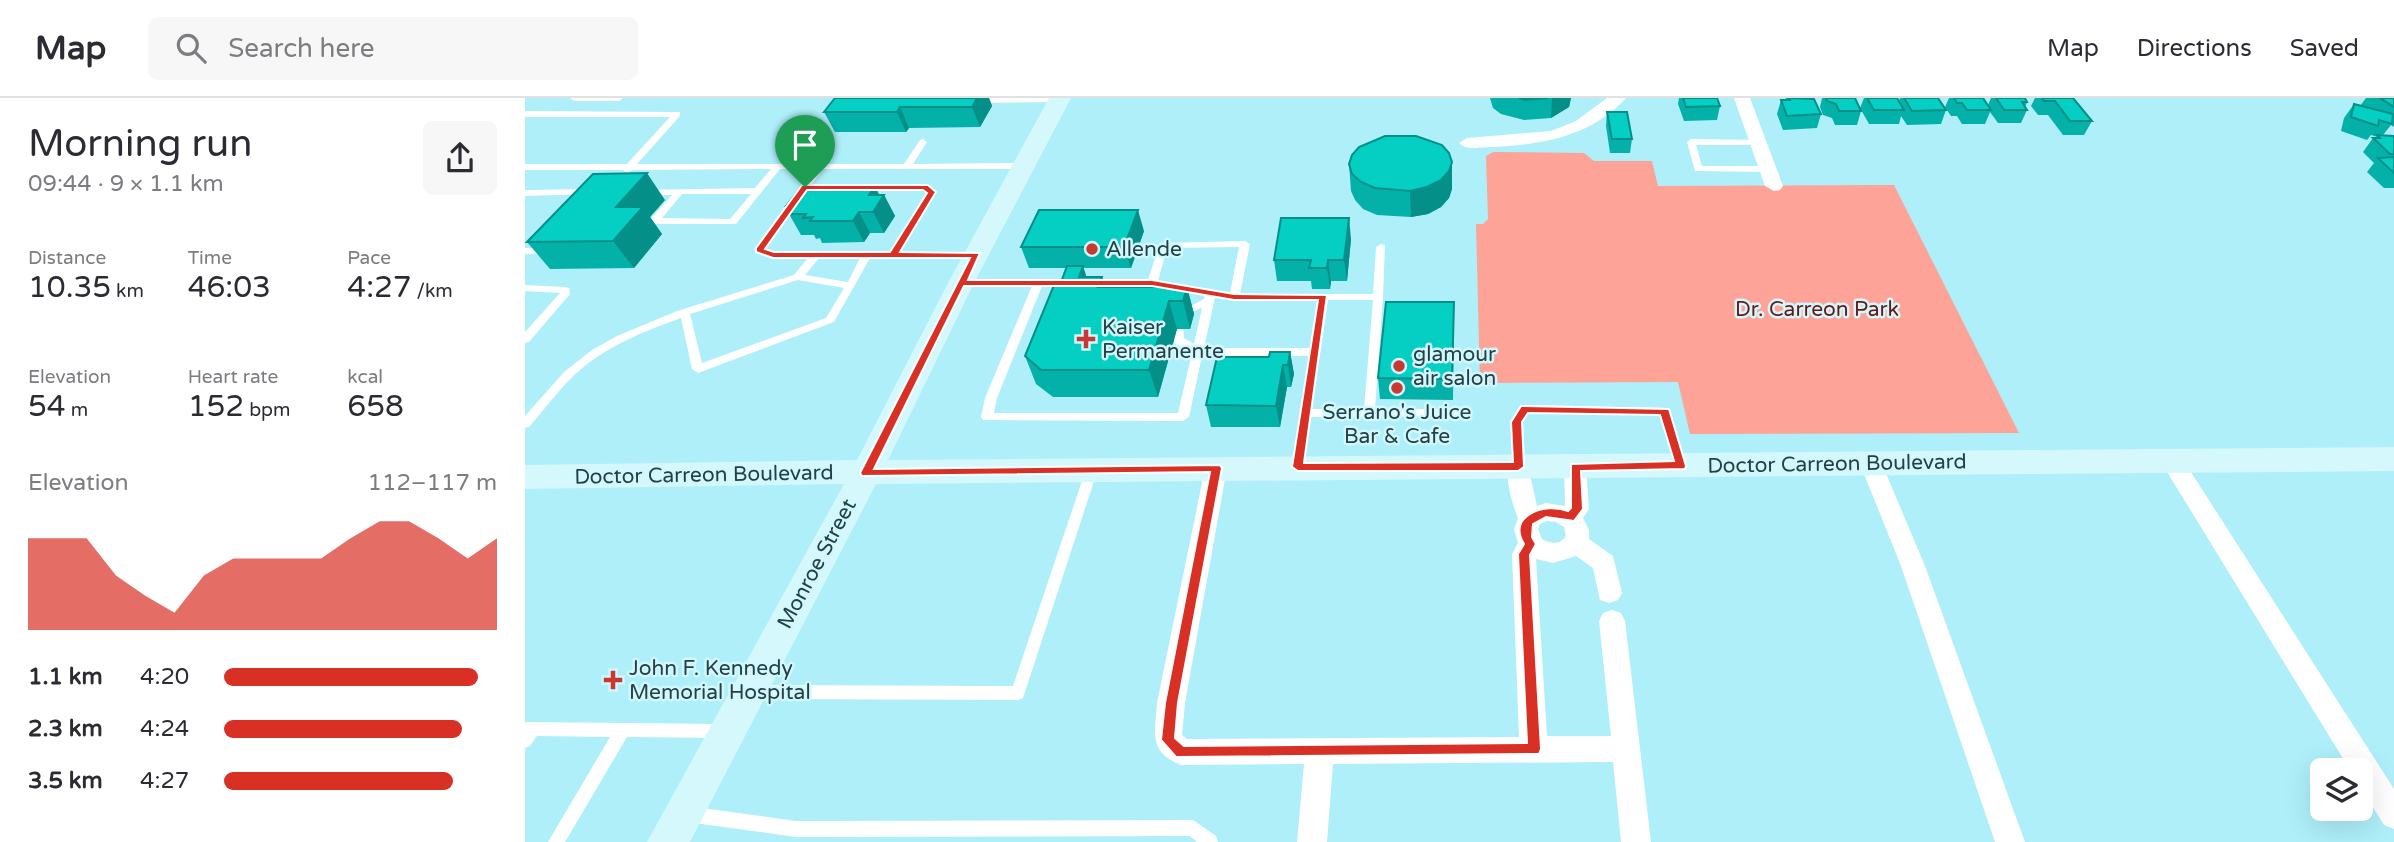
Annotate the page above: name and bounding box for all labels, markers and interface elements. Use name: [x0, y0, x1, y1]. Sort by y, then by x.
search box: [148, 17, 638, 80]
text: Map: [35, 29, 106, 68]
icon: search: [172, 29, 210, 67]
text: Search here: [228, 33, 374, 64]
text: Map: [2047, 34, 2099, 63]
text: Directions: [2137, 34, 2252, 63]
text: Saved: [2290, 34, 2359, 63]
pin: [775, 115, 835, 187]
text: Morning run: [28, 121, 252, 167]
button: share: [423, 121, 497, 195]
icon: arrive: [786, 126, 824, 164]
text: 09:44 · 9 × 1.1 km: [28, 170, 224, 198]
place label: Allende: [1106, 237, 1182, 262]
marker: Allende: [1084, 241, 1100, 257]
text: Distance: [28, 247, 106, 269]
text: Time: [188, 247, 232, 269]
text: Pace: [347, 247, 391, 269]
text: 10.35: [28, 269, 111, 306]
text: 46:03: [188, 269, 271, 306]
text: 4:27: [347, 269, 412, 306]
text: km: [111, 280, 144, 302]
text: /km: [412, 280, 453, 302]
park label: Dr. Carreon Park: [1735, 297, 1899, 322]
place label: Kaiser Permanente: [1102, 315, 1224, 364]
marker: Kaiser Permanente: [1076, 329, 1096, 349]
place label: glamour air salon: [1413, 342, 1496, 391]
marker: glamour air salon: [1391, 358, 1407, 374]
text: Elevation: [28, 366, 111, 388]
text: Heart rate: [188, 366, 278, 388]
text: kcal: [347, 366, 383, 388]
marker: Serrano's Juice Bar & Cafe: [1389, 380, 1405, 396]
text: 54: [28, 388, 66, 425]
text: 152: [188, 388, 244, 425]
text: 658: [347, 388, 404, 425]
text: m: [66, 399, 88, 421]
text: bpm: [244, 399, 291, 421]
place label: Serrano's Juice Bar & Cafe: [1323, 400, 1472, 449]
street label: Doctor Carreon Boulevard: [1707, 449, 1967, 479]
street label: Doctor Carreon Boulevard: [574, 460, 834, 490]
text: Elevation: [28, 469, 129, 497]
text: 112–117 m: [368, 469, 497, 497]
street label: Monroe Street: [772, 495, 862, 633]
place label: John F. Kennedy Memorial Hospital: [629, 656, 811, 705]
text: 1.1 km: [28, 663, 103, 691]
text: 4:20: [140, 663, 189, 691]
marker: John F. Kennedy Memorial Hospital: [603, 670, 623, 690]
text: 2.3 km: [28, 715, 103, 743]
text: 4:24: [140, 715, 189, 743]
map controls: [2310, 758, 2373, 821]
button: layers: [2310, 758, 2373, 821]
text: 3.5 km: [28, 767, 103, 795]
text: 4:27: [140, 767, 189, 795]

